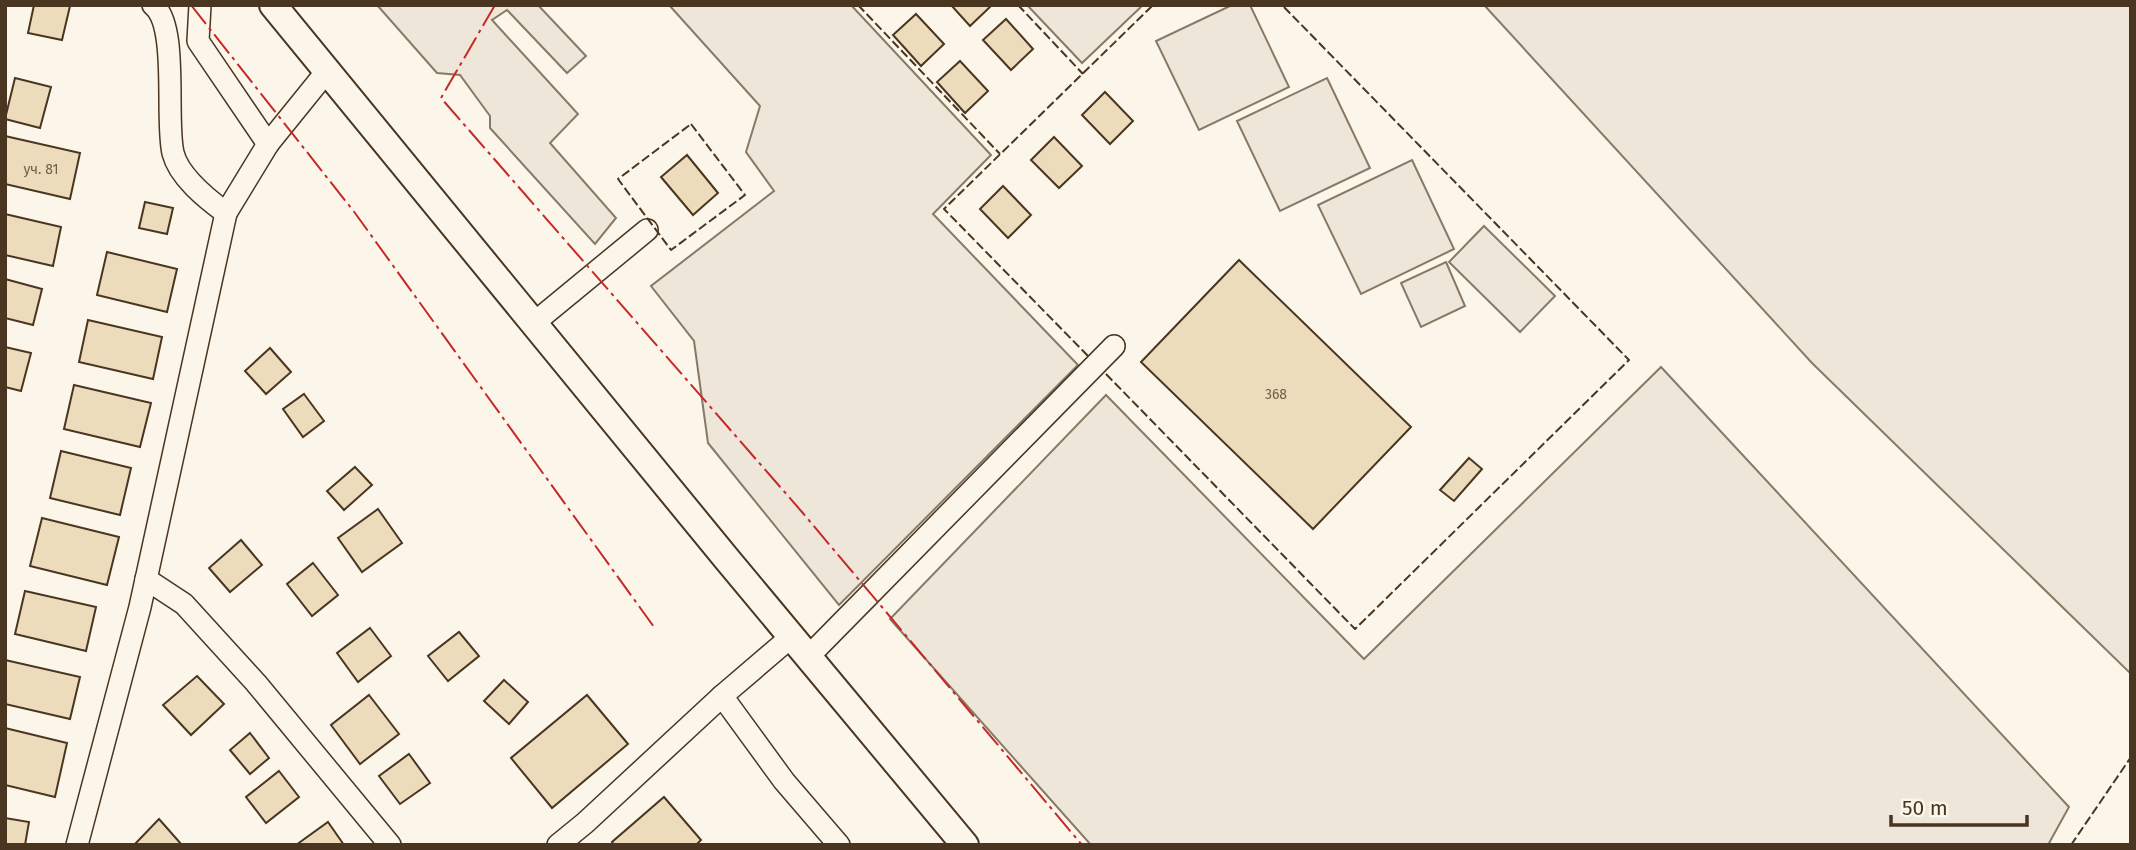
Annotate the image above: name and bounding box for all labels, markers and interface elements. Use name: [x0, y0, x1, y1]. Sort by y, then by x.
house number: уч. 81: [23, 161, 59, 178]
house number: 368: [1265, 386, 1287, 403]
scale bar: [1891, 784, 2028, 828]
text: 50 m: [1902, 795, 1948, 821]

